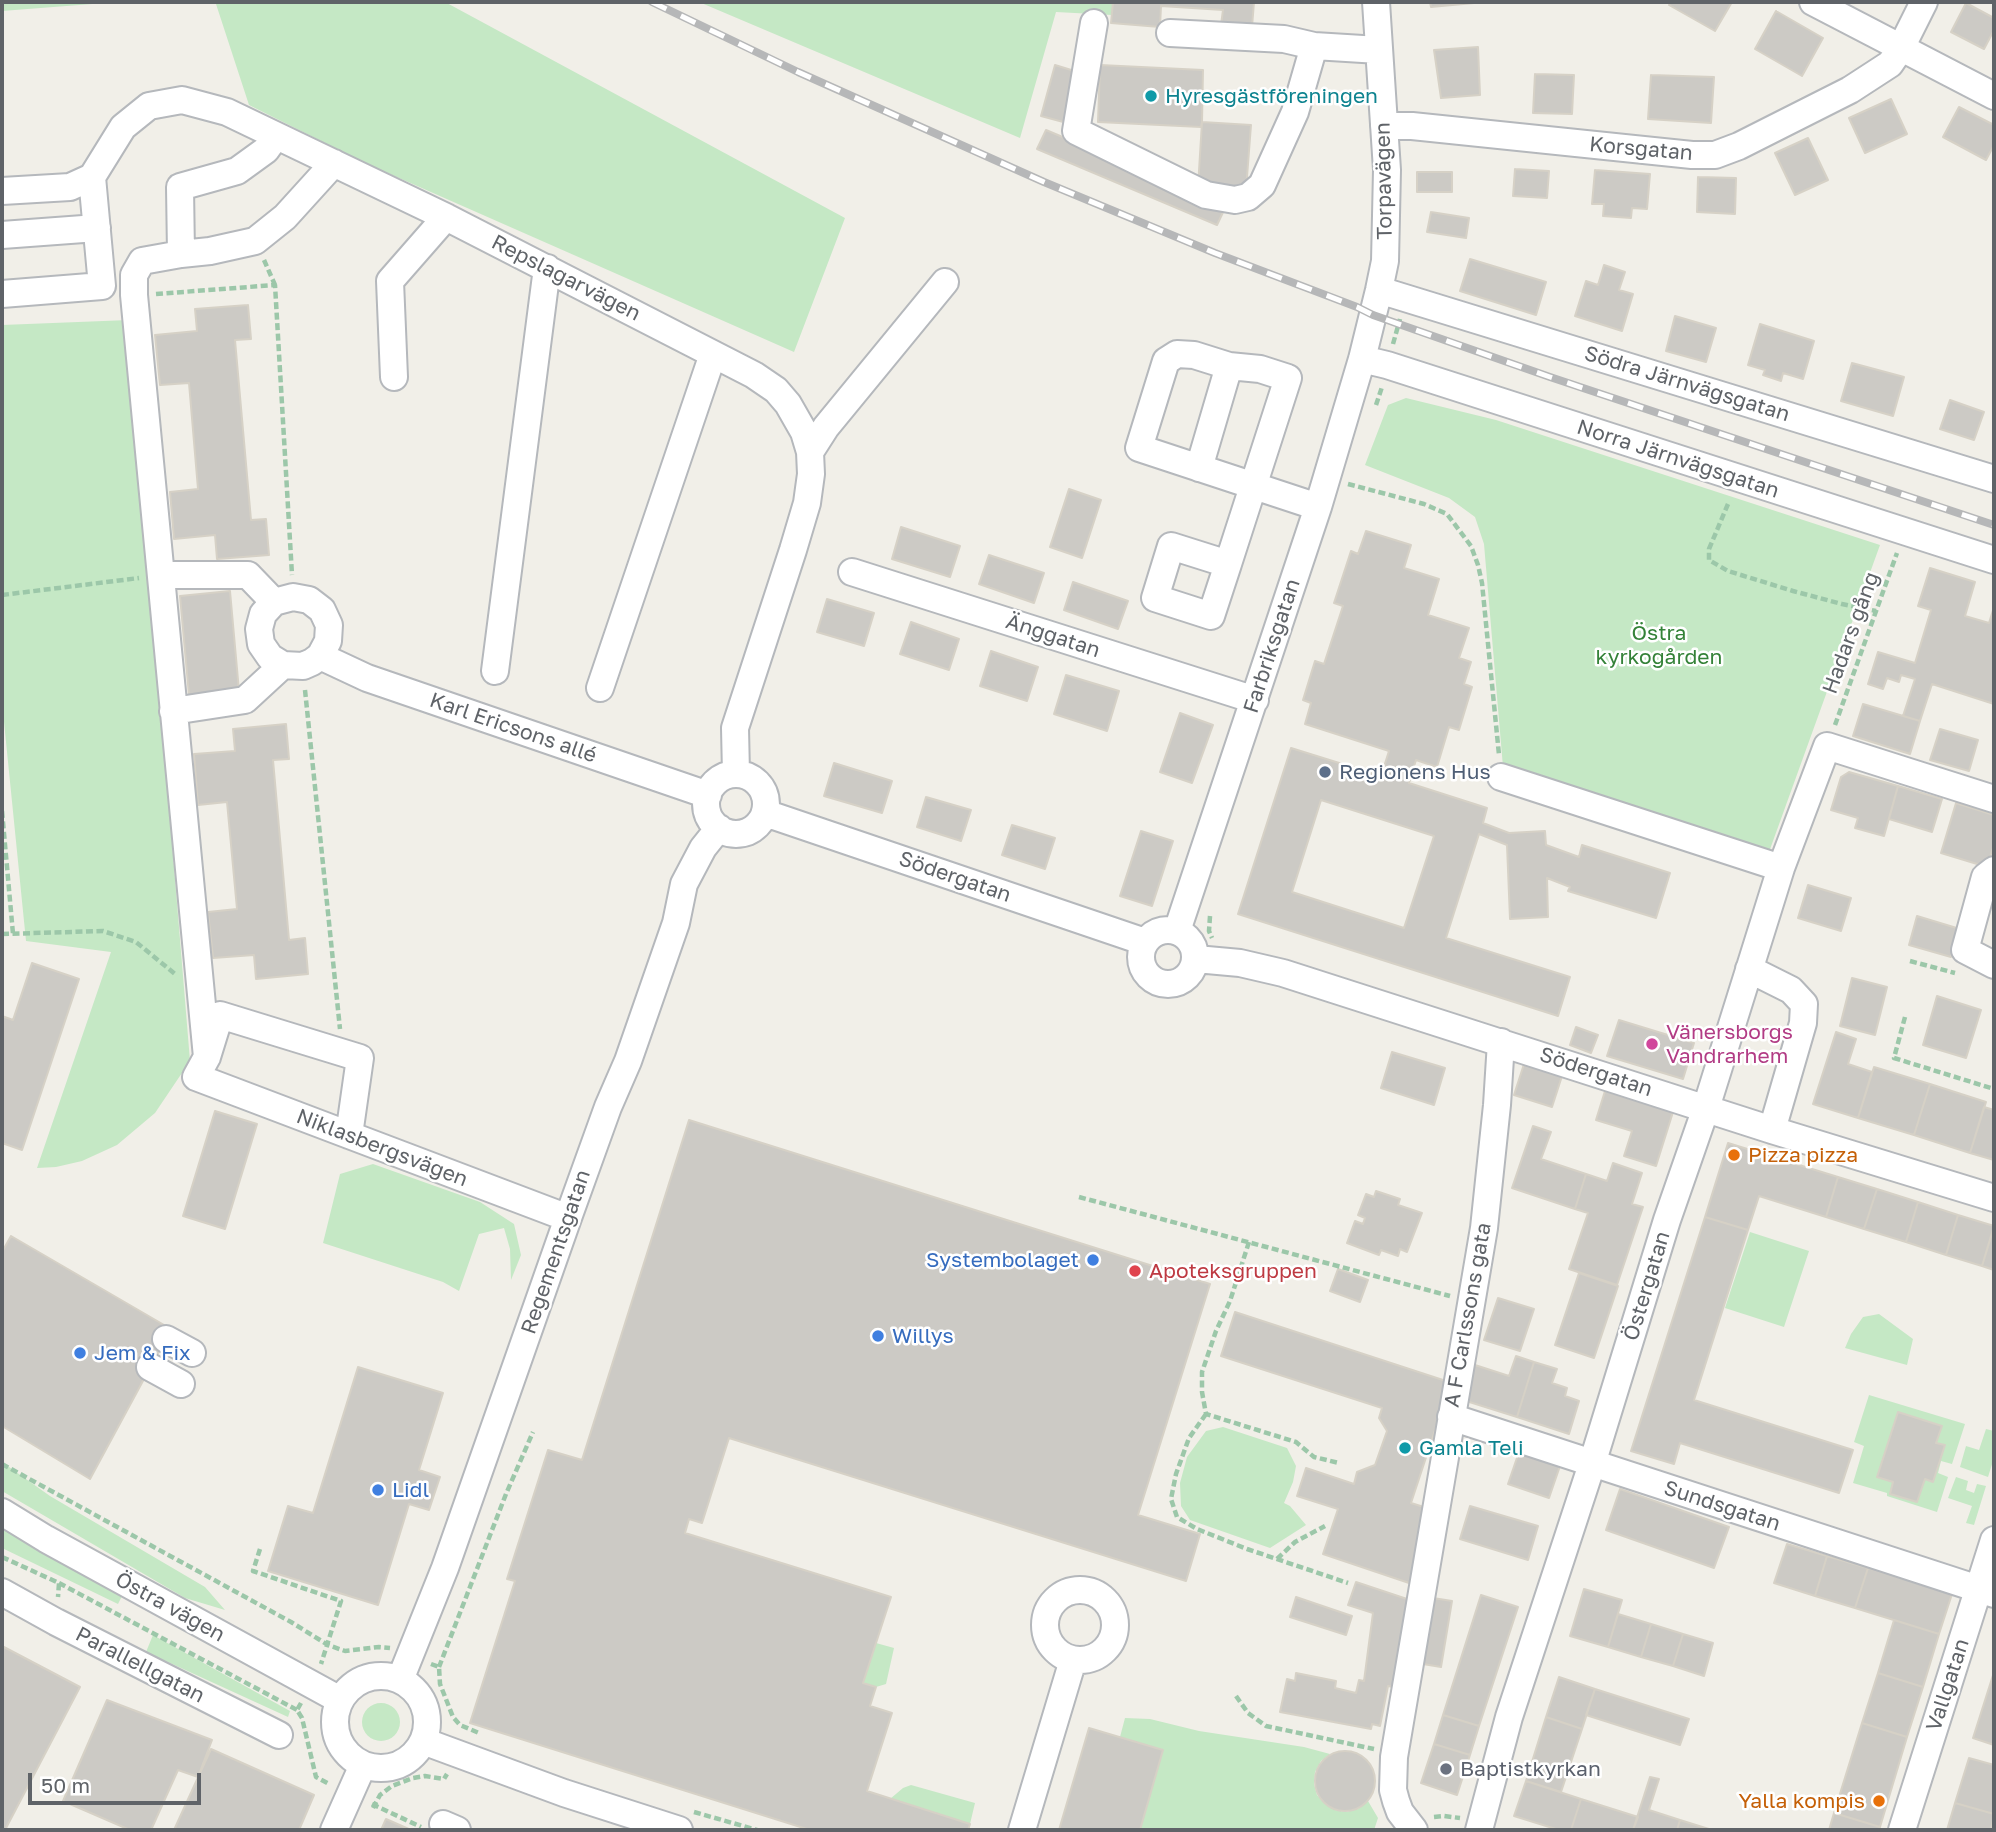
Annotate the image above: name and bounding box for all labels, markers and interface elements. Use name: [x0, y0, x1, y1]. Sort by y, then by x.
place label: Hyresgästföreningen: [1165, 83, 1378, 109]
marker: Hyresgästföreningen: [1143, 88, 1159, 104]
street label: Torpavägen: [1370, 122, 1398, 240]
street label: Korsgatan: [1588, 132, 1694, 166]
street label: Repslagarvägen: [487, 230, 645, 326]
street label: Södra Järnvägsgatan: [1581, 341, 1793, 427]
street label: Norra Järnvägsgatan: [1574, 414, 1782, 504]
street label: Hadars gång: [1817, 569, 1885, 697]
street label: Farbriksgatan: [1238, 576, 1306, 716]
street label: Änggatan: [1003, 609, 1103, 663]
park label: Östra kyrkogården: [1596, 620, 1722, 670]
street label: Karl Ericsons allé: [426, 688, 600, 768]
place label: Regionens Hus: [1339, 759, 1491, 785]
marker: Regionens Hus: [1317, 764, 1333, 780]
street label: Södergatan: [896, 846, 1014, 908]
place label: Vänersborgs Vandrarhem: [1666, 1019, 1793, 1069]
marker: Vänersborgs Vandrarhem: [1644, 1036, 1660, 1052]
street label: Södergatan: [1537, 1042, 1655, 1102]
street label: Niklasbergsvägen: [293, 1104, 471, 1192]
place label: Pizza pizza: [1748, 1142, 1858, 1168]
marker: Pizza pizza: [1726, 1147, 1742, 1163]
street label: Regementsgatan: [516, 1167, 596, 1337]
street label: A F Carlssons gata: [1439, 1221, 1497, 1409]
street label: Östergatan: [1618, 1228, 1676, 1344]
place label: Systembolaget: [926, 1247, 1079, 1273]
marker: Systembolaget: [1085, 1252, 1101, 1268]
place label: Apoteksgruppen: [1149, 1258, 1317, 1284]
marker: Apoteksgruppen: [1127, 1263, 1143, 1279]
place label: Willys: [892, 1323, 954, 1349]
marker: Willys: [870, 1328, 886, 1344]
place label: Jem & Fix: [94, 1340, 191, 1366]
marker: Jem & Fix: [72, 1345, 88, 1361]
place label: Gamla Teli: [1419, 1435, 1524, 1461]
marker: Gamla Teli: [1397, 1440, 1413, 1456]
street label: Sundsgatan: [1661, 1475, 1783, 1537]
place label: Lidl: [392, 1477, 429, 1503]
marker: Lidl: [370, 1482, 386, 1498]
street label: Östra vägen: [111, 1567, 229, 1647]
street label: Parallellgatan: [71, 1622, 209, 1708]
street label: Vallgatan: [1921, 1636, 1975, 1734]
place label: Baptistkyrkan: [1460, 1756, 1601, 1782]
scale bar: [32, 1758, 205, 1802]
marker: Baptistkyrkan: [1438, 1761, 1454, 1777]
text: 50 m: [41, 1772, 90, 1798]
place label: Yalla kompis: [1739, 1788, 1865, 1814]
marker: Yalla kompis: [1871, 1793, 1887, 1809]

